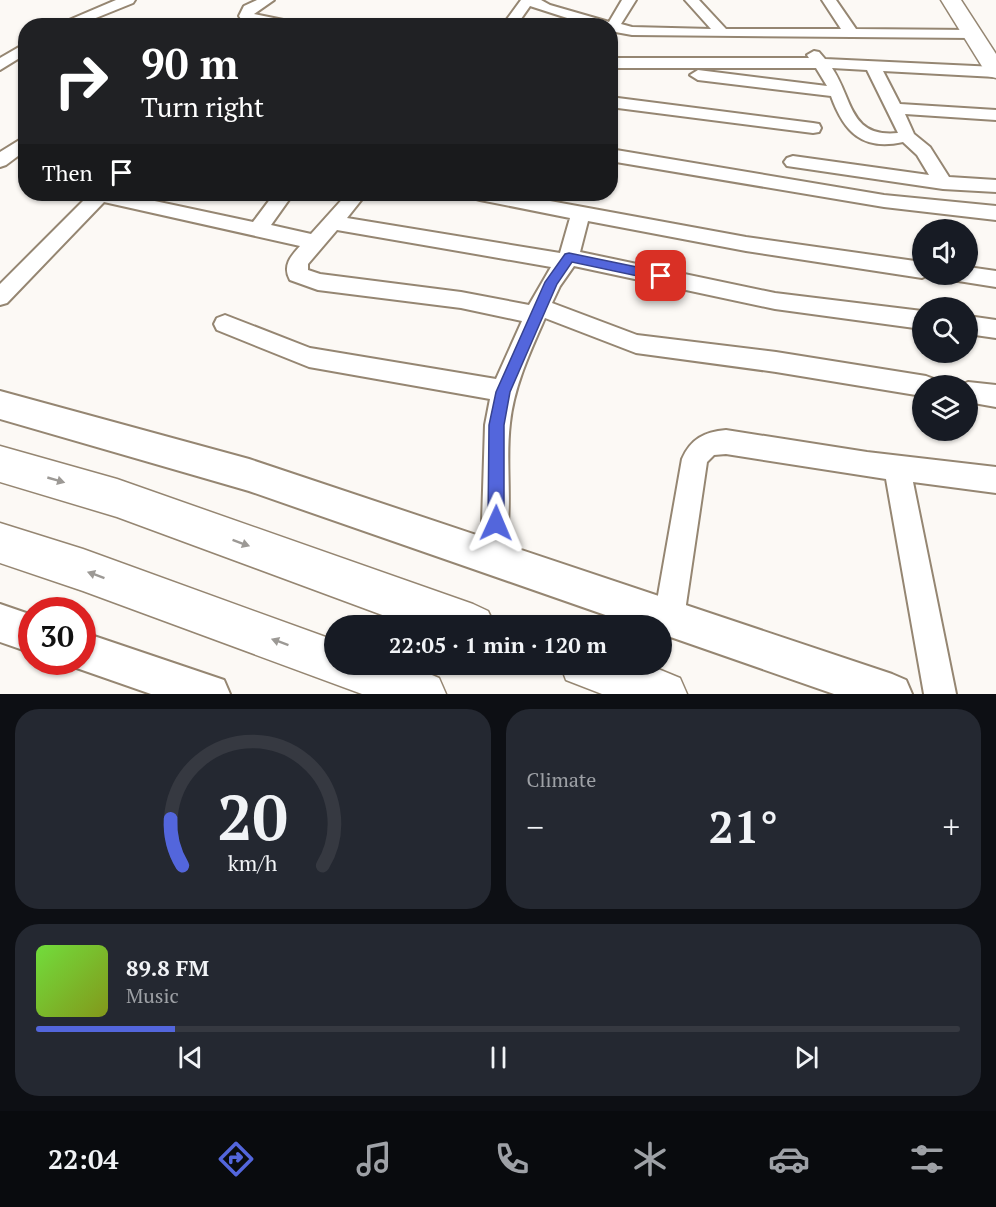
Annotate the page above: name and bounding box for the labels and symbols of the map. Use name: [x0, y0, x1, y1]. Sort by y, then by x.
pin: [635, 250, 686, 301]
one-way arrow: [47, 476, 65, 486]
position arrow: [464, 491, 528, 555]
one-way arrow: [232, 538, 250, 548]
one-way arrow: [87, 570, 105, 579]
speed limit sign: 30: [18, 597, 96, 675]
one-way arrow: [270, 636, 288, 646]

